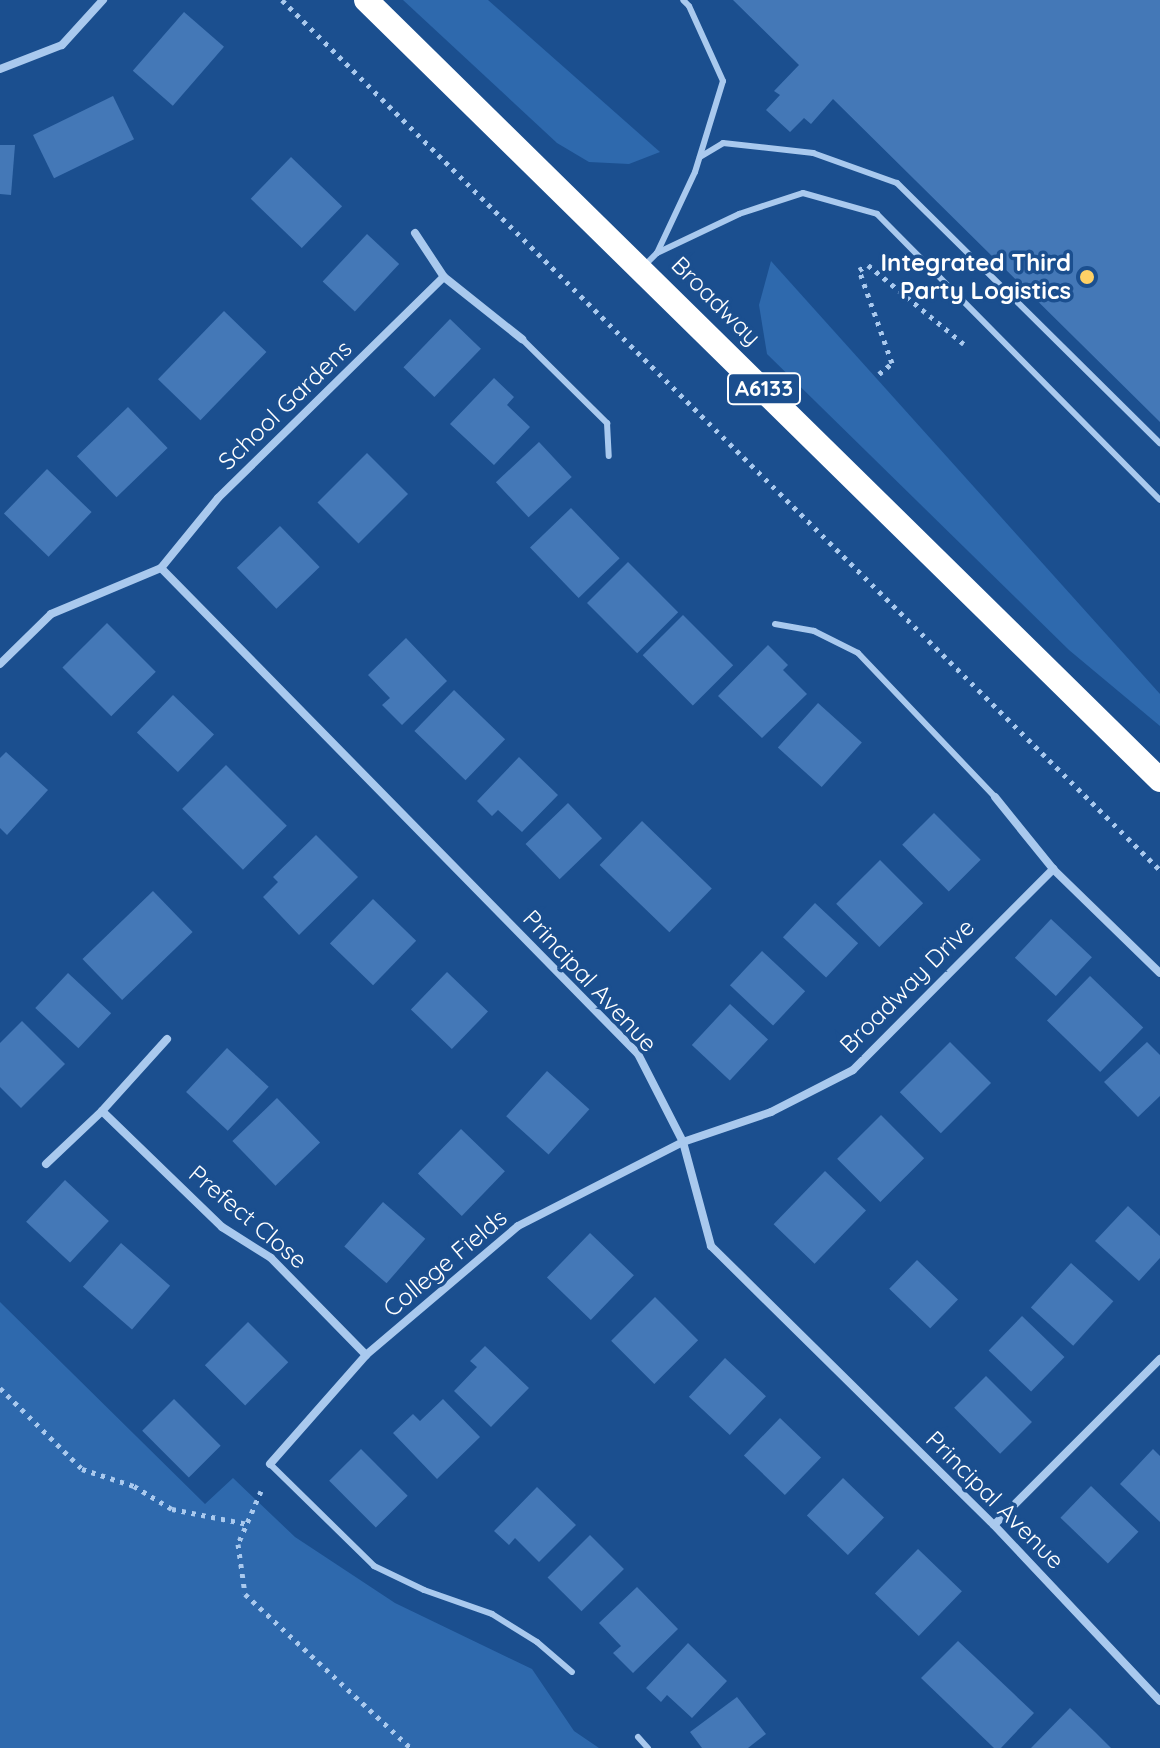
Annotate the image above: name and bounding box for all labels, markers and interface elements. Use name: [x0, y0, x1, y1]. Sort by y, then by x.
place label: Integrated Third Party Logistics: [880, 249, 1071, 305]
street label: Broadway: [665, 250, 767, 352]
marker: Integrated Third Party Logistics: [1078, 268, 1096, 286]
street label: School Gardens: [212, 334, 358, 476]
road number: A6133: [726, 371, 802, 407]
street label: Principal Avenue: [517, 904, 663, 1058]
street label: Broadway Drive: [834, 913, 980, 1059]
street label: Prefect Close: [183, 1159, 313, 1275]
street label: College Fields: [377, 1203, 513, 1323]
street label: Principal Avenue: [920, 1425, 1070, 1575]

